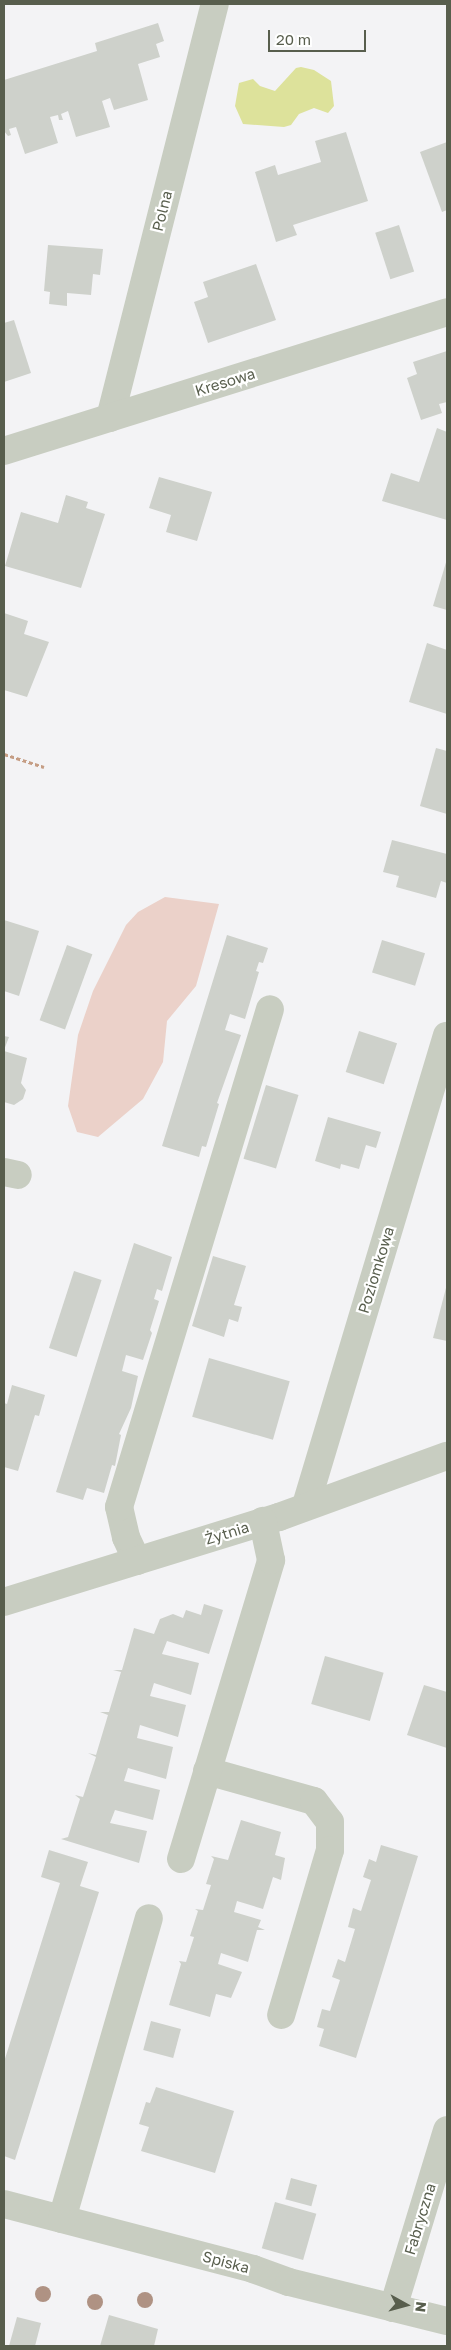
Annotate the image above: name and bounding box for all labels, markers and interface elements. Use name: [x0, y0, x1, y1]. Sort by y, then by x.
scale bar: [271, 20, 368, 52]
text: 20 m: [276, 30, 311, 48]
street label: Polna: [148, 189, 176, 233]
street label: Kresowa: [193, 364, 257, 400]
street label: Poziomkowa: [354, 1224, 398, 1316]
street label: Żytnia: [203, 1518, 251, 1548]
street label: Fabryczna: [401, 2181, 439, 2257]
street label: Spiska: [201, 2247, 251, 2277]
north arrow: [381, 2280, 431, 2330]
text: N: [412, 2301, 430, 2313]

